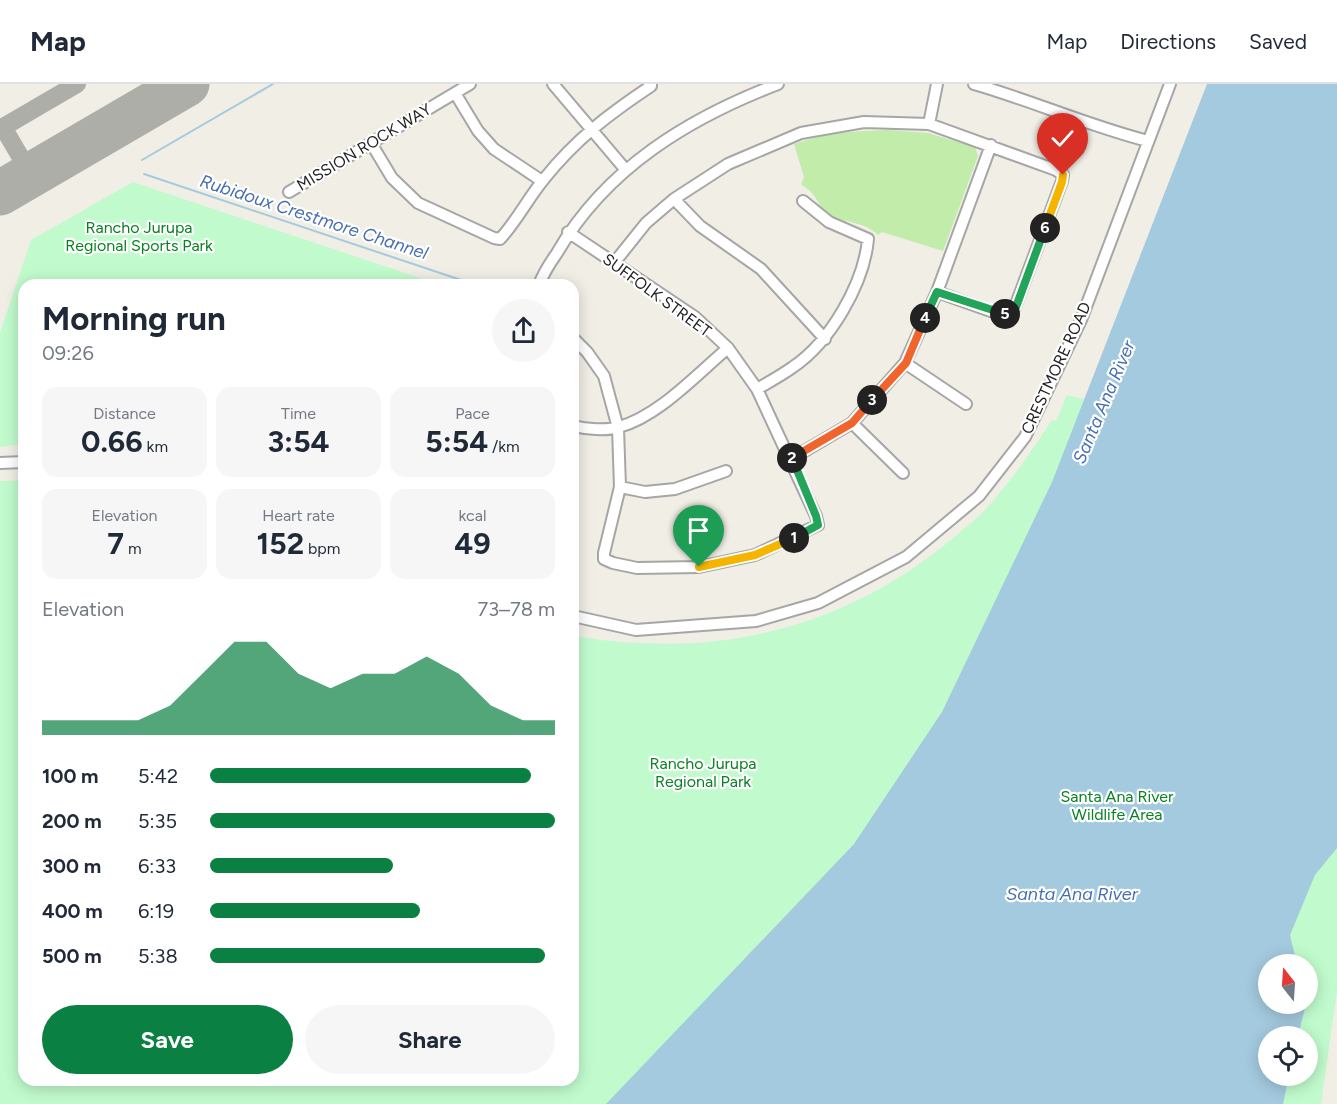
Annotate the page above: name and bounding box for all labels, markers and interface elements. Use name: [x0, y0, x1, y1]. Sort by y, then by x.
text: Map: [30, 24, 86, 58]
text: Map: [1046, 29, 1087, 54]
text: Directions: [1120, 29, 1216, 54]
text: Saved: [1249, 29, 1307, 54]
street label: MISSION ROCK WAY: [293, 99, 435, 195]
pin: [1037, 113, 1088, 175]
icon: check: [1046, 122, 1079, 155]
water label: Rubidoux Crestmore Channel: [197, 170, 432, 265]
pin: 6: [1030, 213, 1060, 243]
park label: Rancho Jurupa Regional Sports Park: [65, 218, 213, 255]
text: 6: [1040, 218, 1050, 237]
street label: SUFFOLK STREET: [599, 249, 715, 341]
text: Morning run: [42, 299, 226, 338]
button: share: [492, 299, 555, 362]
pin: 5: [990, 299, 1020, 329]
street label: CRESTMORE ROAD: [1017, 299, 1095, 437]
pin: 4: [910, 303, 940, 333]
text: 5: [1000, 304, 1010, 323]
text: 4: [920, 308, 930, 327]
water label: Santa Ana River: [1068, 336, 1140, 467]
text: 09:26: [42, 341, 94, 365]
pin: 3: [857, 385, 887, 415]
text: 3: [868, 390, 876, 409]
text: Distance: [93, 404, 156, 423]
text: Time: [281, 404, 316, 423]
text: Pace: [455, 404, 490, 423]
text: 0.66: [81, 423, 143, 460]
text: 3:54: [267, 423, 330, 460]
text: 5:54: [425, 423, 488, 460]
text: km: [143, 437, 168, 456]
text: /km: [488, 437, 520, 456]
pin: 2: [777, 443, 807, 473]
text: 2: [787, 448, 797, 467]
pin: [673, 505, 724, 567]
text: Elevation: [92, 506, 157, 525]
text: Heart rate: [262, 506, 335, 525]
text: kcal: [459, 506, 486, 525]
icon: arrive: [682, 514, 715, 547]
pin: 1: [779, 523, 809, 553]
text: 7: [107, 525, 124, 562]
text: 152: [257, 525, 304, 562]
text: 49: [454, 525, 491, 562]
text: 1: [791, 528, 797, 547]
text: m: [124, 539, 142, 558]
text: bpm: [304, 539, 340, 558]
text: Elevation: [42, 597, 124, 621]
text: 73–78 m: [477, 597, 555, 621]
park label: Rancho Jurupa Regional Park: [649, 754, 757, 791]
text: 100 m: [42, 764, 99, 788]
text: 5:42: [138, 764, 178, 788]
park label: Santa Ana River Wildlife Area: [1061, 787, 1174, 824]
text: 200 m: [42, 809, 102, 833]
text: 5:35: [138, 809, 177, 833]
text: 300 m: [42, 854, 101, 878]
text: 6:33: [138, 854, 176, 878]
water label: Santa Ana River: [1006, 883, 1139, 905]
text: 400 m: [42, 899, 103, 923]
text: 6:19: [138, 899, 174, 923]
text: 500 m: [42, 944, 102, 968]
text: 5:38: [138, 944, 178, 968]
north arrow: [1258, 954, 1318, 1014]
map controls: [1258, 954, 1318, 1086]
button: Save: [42, 1005, 293, 1074]
button: Share: [305, 1005, 555, 1074]
button: locate: [1258, 1026, 1318, 1086]

